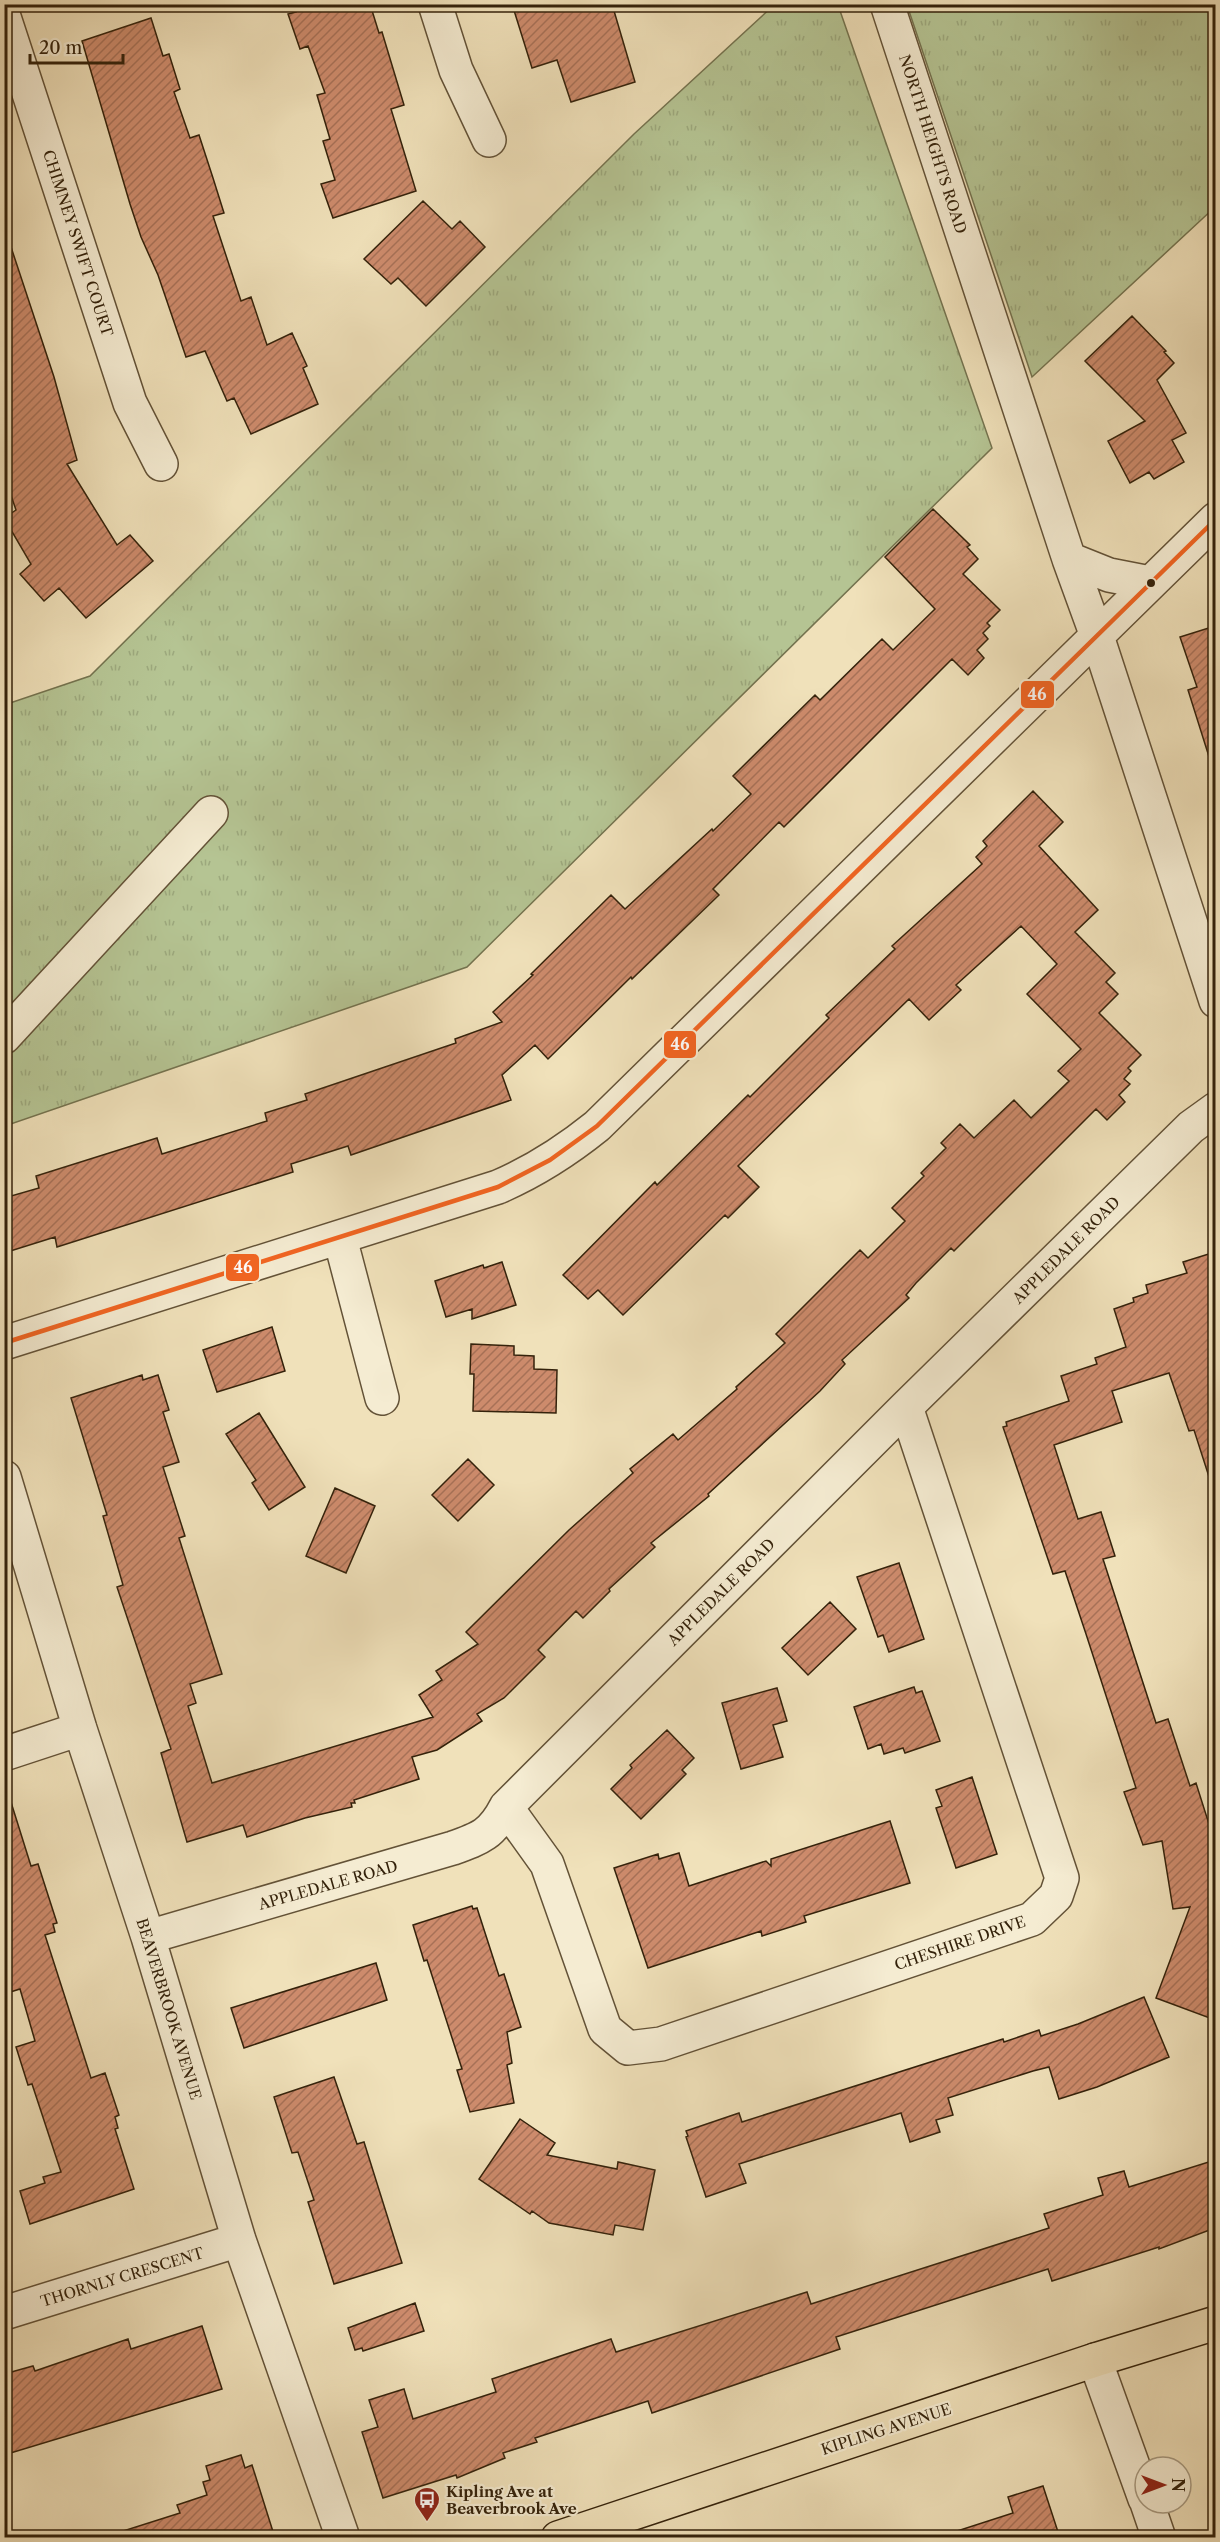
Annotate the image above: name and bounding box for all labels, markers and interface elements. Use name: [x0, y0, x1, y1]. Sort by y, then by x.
scale bar: [30, 27, 123, 65]
text: 20 m: [39, 37, 83, 59]
street label: NORTH HEIGHTS ROAD: [895, 52, 971, 236]
street label: CHIMNEY SWIFT COURT: [39, 147, 117, 339]
unlabelled marker: [1145, 577, 1157, 589]
line badge: 46: [1020, 680, 1055, 709]
text: 46: [1027, 684, 1047, 704]
line badge: 46: [663, 1030, 697, 1059]
text: 46: [670, 1034, 690, 1054]
street label: APPLEDALE ROAD: [1008, 1192, 1124, 1308]
line badge: 46: [225, 1253, 260, 1282]
text: 46: [233, 1257, 253, 1277]
street label: APPLEDALE ROAD: [663, 1534, 779, 1650]
street label: APPLEDALE ROAD: [255, 1856, 400, 1914]
street label: CHESHIRE DRIVE: [892, 1912, 1028, 1974]
street label: BEAVERBROOK AVENUE: [132, 1916, 206, 2102]
street label: THORNLY CRESCENT: [38, 2243, 207, 2311]
street label: KIPLING AVENUE: [819, 2399, 953, 2459]
north arrow: [1133, 2455, 1193, 2515]
text: N: [1168, 2478, 1188, 2492]
place label: Kipling Ave at Beaverbrook Ave: [446, 2482, 577, 2518]
bus stop icon: Kipling Ave at Beaverbrook Ave: [412, 2485, 442, 2523]

